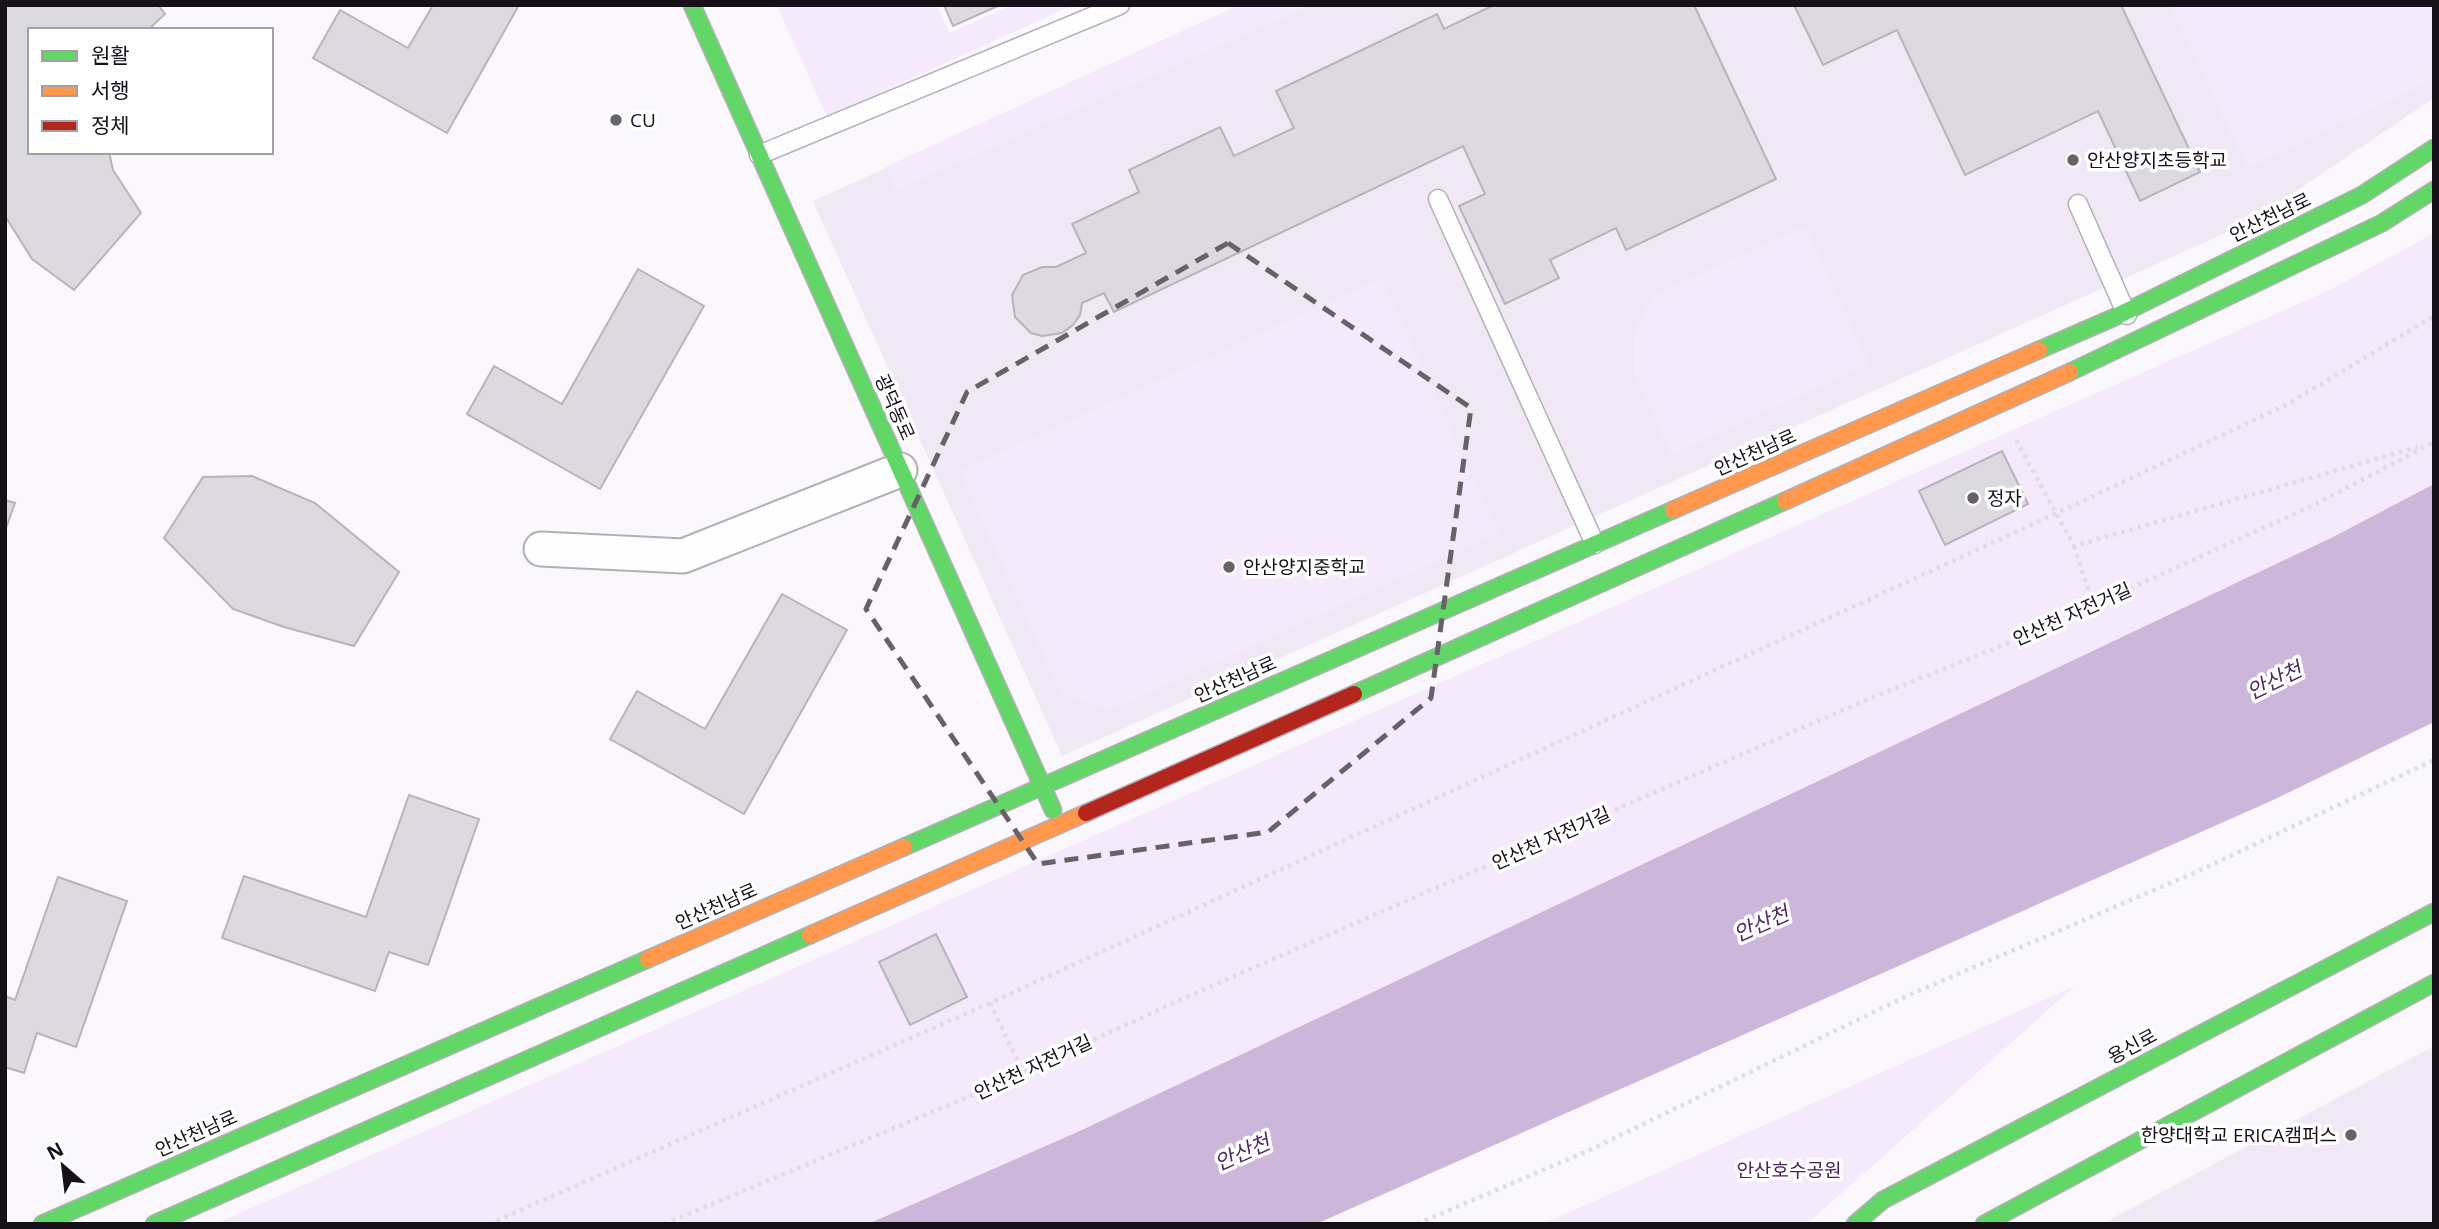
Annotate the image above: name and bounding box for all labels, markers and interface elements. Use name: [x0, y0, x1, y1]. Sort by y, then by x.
legend: [28, 28, 273, 154]
text: 원활: [91, 41, 130, 69]
text: 서행: [91, 76, 130, 104]
place label: CU: [630, 107, 656, 133]
text: 정체: [91, 111, 130, 139]
marker: CU: [608, 112, 624, 128]
place label: 안산양지초등학교: [2087, 147, 2227, 173]
marker: 안산양지초등학교: [2065, 152, 2081, 168]
street label: 안산천남로: [2225, 186, 2315, 248]
street label: 광덕동로: [869, 370, 921, 444]
street label: 안산천남로: [1710, 422, 1800, 482]
place label: 정자: [1987, 485, 2022, 511]
marker: 정자: [1965, 490, 1981, 506]
place label: 안산양지중학교: [1243, 554, 1365, 580]
marker: 안산양지중학교: [1221, 559, 1237, 575]
street label: 안산천 자전거길: [2009, 576, 2135, 652]
street label: 안산천남로: [1190, 649, 1280, 709]
water label: 안산천: [2242, 654, 2309, 705]
street label: 안산천 자전거길: [1488, 800, 1614, 876]
street label: 안산천남로: [671, 876, 761, 936]
water label: 안산천: [1729, 897, 1796, 948]
street label: 용신로: [2103, 1022, 2161, 1070]
street label: 안산천 자전거길: [970, 1028, 1096, 1106]
street label: 안산천남로: [151, 1103, 241, 1163]
place label: 한양대학교 ERICA캠퍼스: [2141, 1122, 2337, 1148]
water label: 안산천: [1210, 1126, 1277, 1177]
marker: 한양대학교 ERICA캠퍼스: [2343, 1127, 2359, 1143]
north arrow: [28, 1131, 98, 1201]
text: N: [42, 1136, 68, 1166]
park label: 안산호수공원: [1737, 1157, 1841, 1183]

